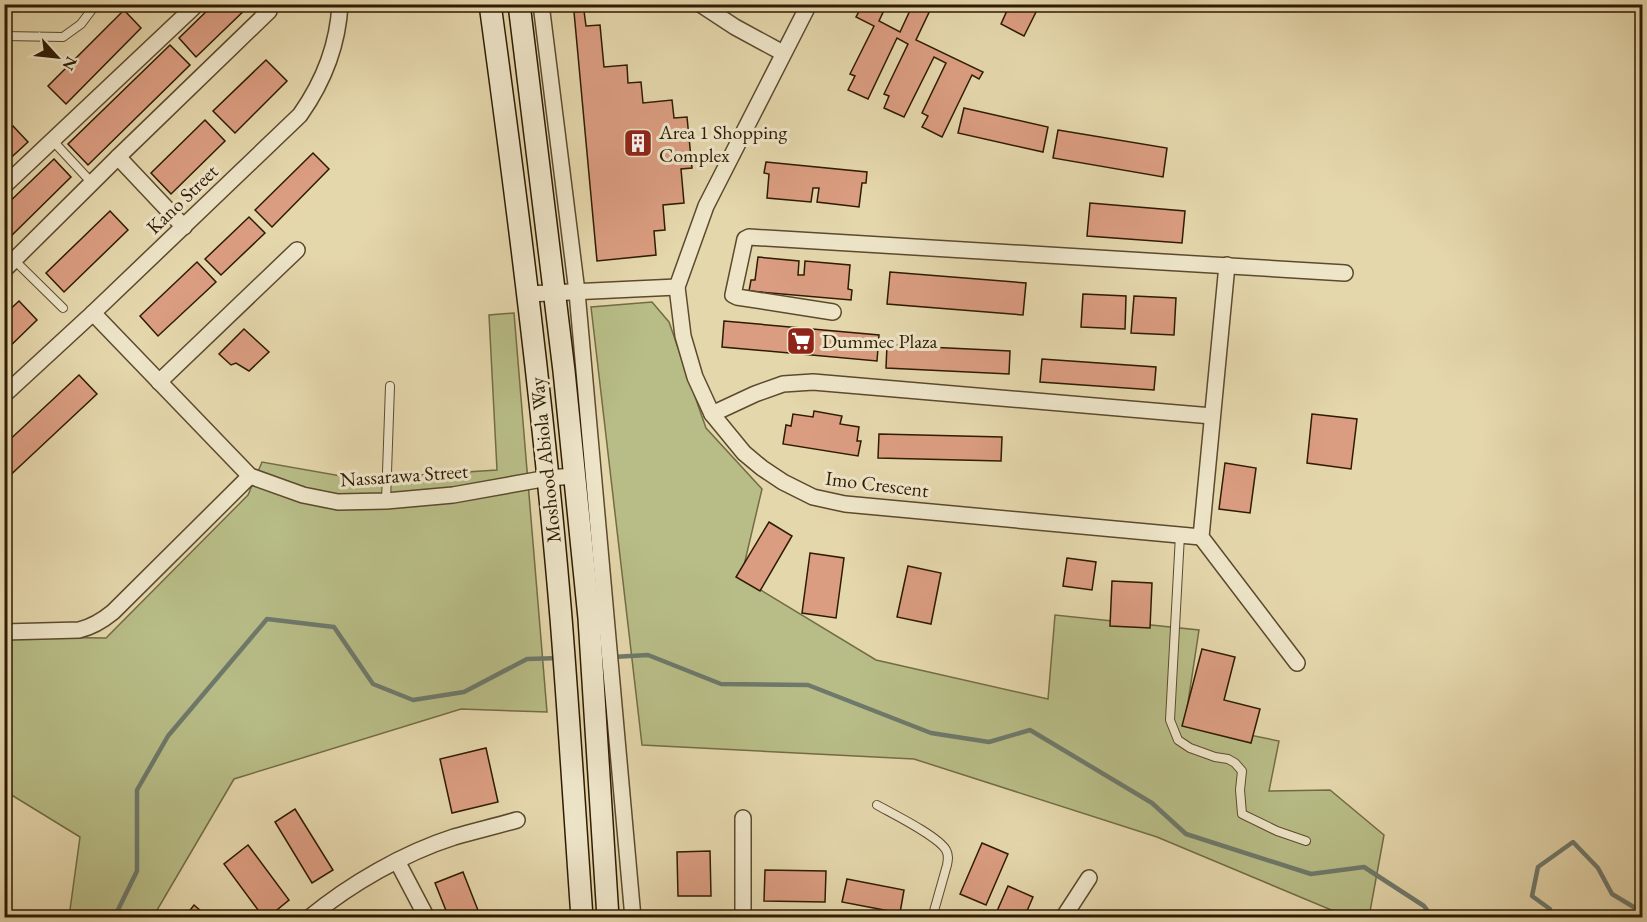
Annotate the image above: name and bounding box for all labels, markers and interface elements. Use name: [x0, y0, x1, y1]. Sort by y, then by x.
north arrow: [27, 27, 87, 87]
text: N: [58, 53, 82, 74]
place label: Area 1 Shopping Complex: [658, 119, 788, 168]
building icon: Area 1 Shopping Complex: [622, 127, 654, 159]
street label: Kano Street: [141, 158, 224, 240]
supermarket icon: Dummec Plaza: [785, 325, 817, 357]
place label: Dummec Plaza: [822, 328, 937, 354]
street label: Moshood Abiola Way: [523, 376, 567, 544]
street label: Nassarawa Street: [339, 458, 470, 492]
street label: Imo Crescent: [824, 465, 931, 503]

